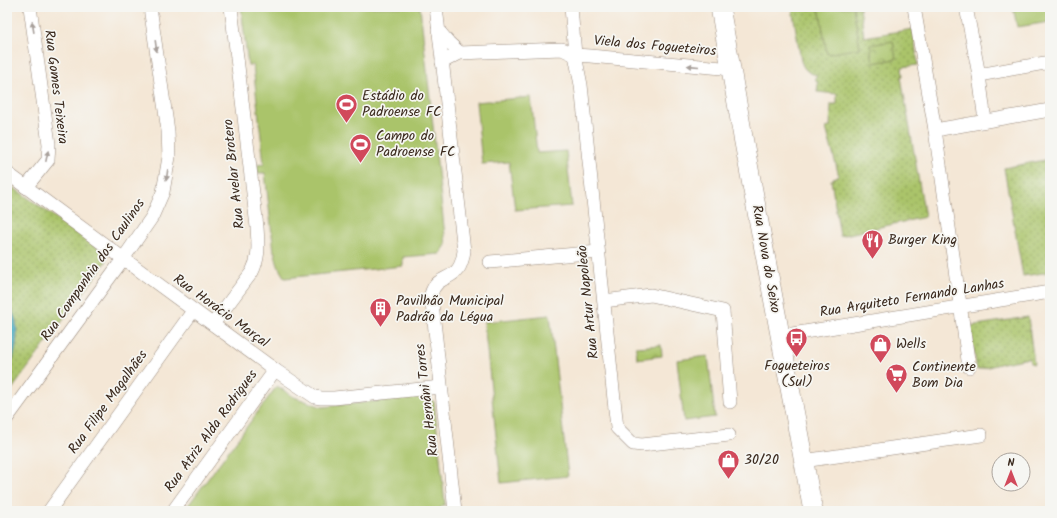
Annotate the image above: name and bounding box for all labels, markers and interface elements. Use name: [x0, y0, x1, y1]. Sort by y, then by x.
one-way arrow: [30, 21, 36, 33]
street label: Rua Gomes Teixeira: [38, 29, 74, 145]
street label: Viela dos Fogueteiros: [593, 30, 717, 62]
one-way arrow: [153, 39, 159, 52]
one-way arrow: [687, 62, 699, 69]
place label: Estádio do Padroense FC: [362, 85, 441, 123]
sports icon: Estádio do Padroense FC: [333, 91, 359, 124]
street label: Rua Avelar Brotero: [217, 118, 251, 230]
place label: Campo do Padroense FC: [376, 125, 455, 163]
sports icon: Campo do Padroense FC: [347, 131, 373, 164]
one-way arrow: [45, 149, 51, 162]
one-way arrow: [163, 168, 169, 181]
street label: Rua Companhia dos Caulinos: [35, 194, 151, 346]
street label: Rua Nova do Seixo: [746, 203, 786, 315]
restaurant icon: Burger King: [860, 227, 886, 260]
place label: Burger King: [888, 229, 957, 251]
street label: Rua Artur Napoleão: [571, 244, 605, 360]
street label: Rua Horácio Marçal: [168, 269, 274, 354]
street label: Rua Arquiteto Fernando Lanhas: [818, 273, 1006, 323]
place label: Pavilhão Municipal Padrão da Légua: [396, 290, 504, 328]
building icon: Pavilhão Municipal Padrão da Légua: [367, 296, 393, 329]
bus stop icon: Fogueteiros (Sul): [784, 325, 810, 358]
shop icon: Wells: [868, 331, 894, 364]
place label: Wells: [896, 333, 926, 355]
street label: Rua Hernâni Torres: [409, 342, 445, 458]
street label: Rua Filipe Magalhães: [63, 345, 153, 459]
place label: Fogueteiros (Sul): [764, 355, 830, 393]
place label: Continente Bom Dia: [912, 356, 977, 394]
supermarket icon: Continente Bom Dia: [884, 362, 910, 395]
street label: Rua Atriz Alda Rodrigues: [159, 365, 263, 497]
shop icon: 30/20: [716, 447, 742, 480]
place label: 30/20: [744, 449, 779, 471]
north arrow: [991, 452, 1031, 492]
text: N: [1008, 454, 1015, 472]

